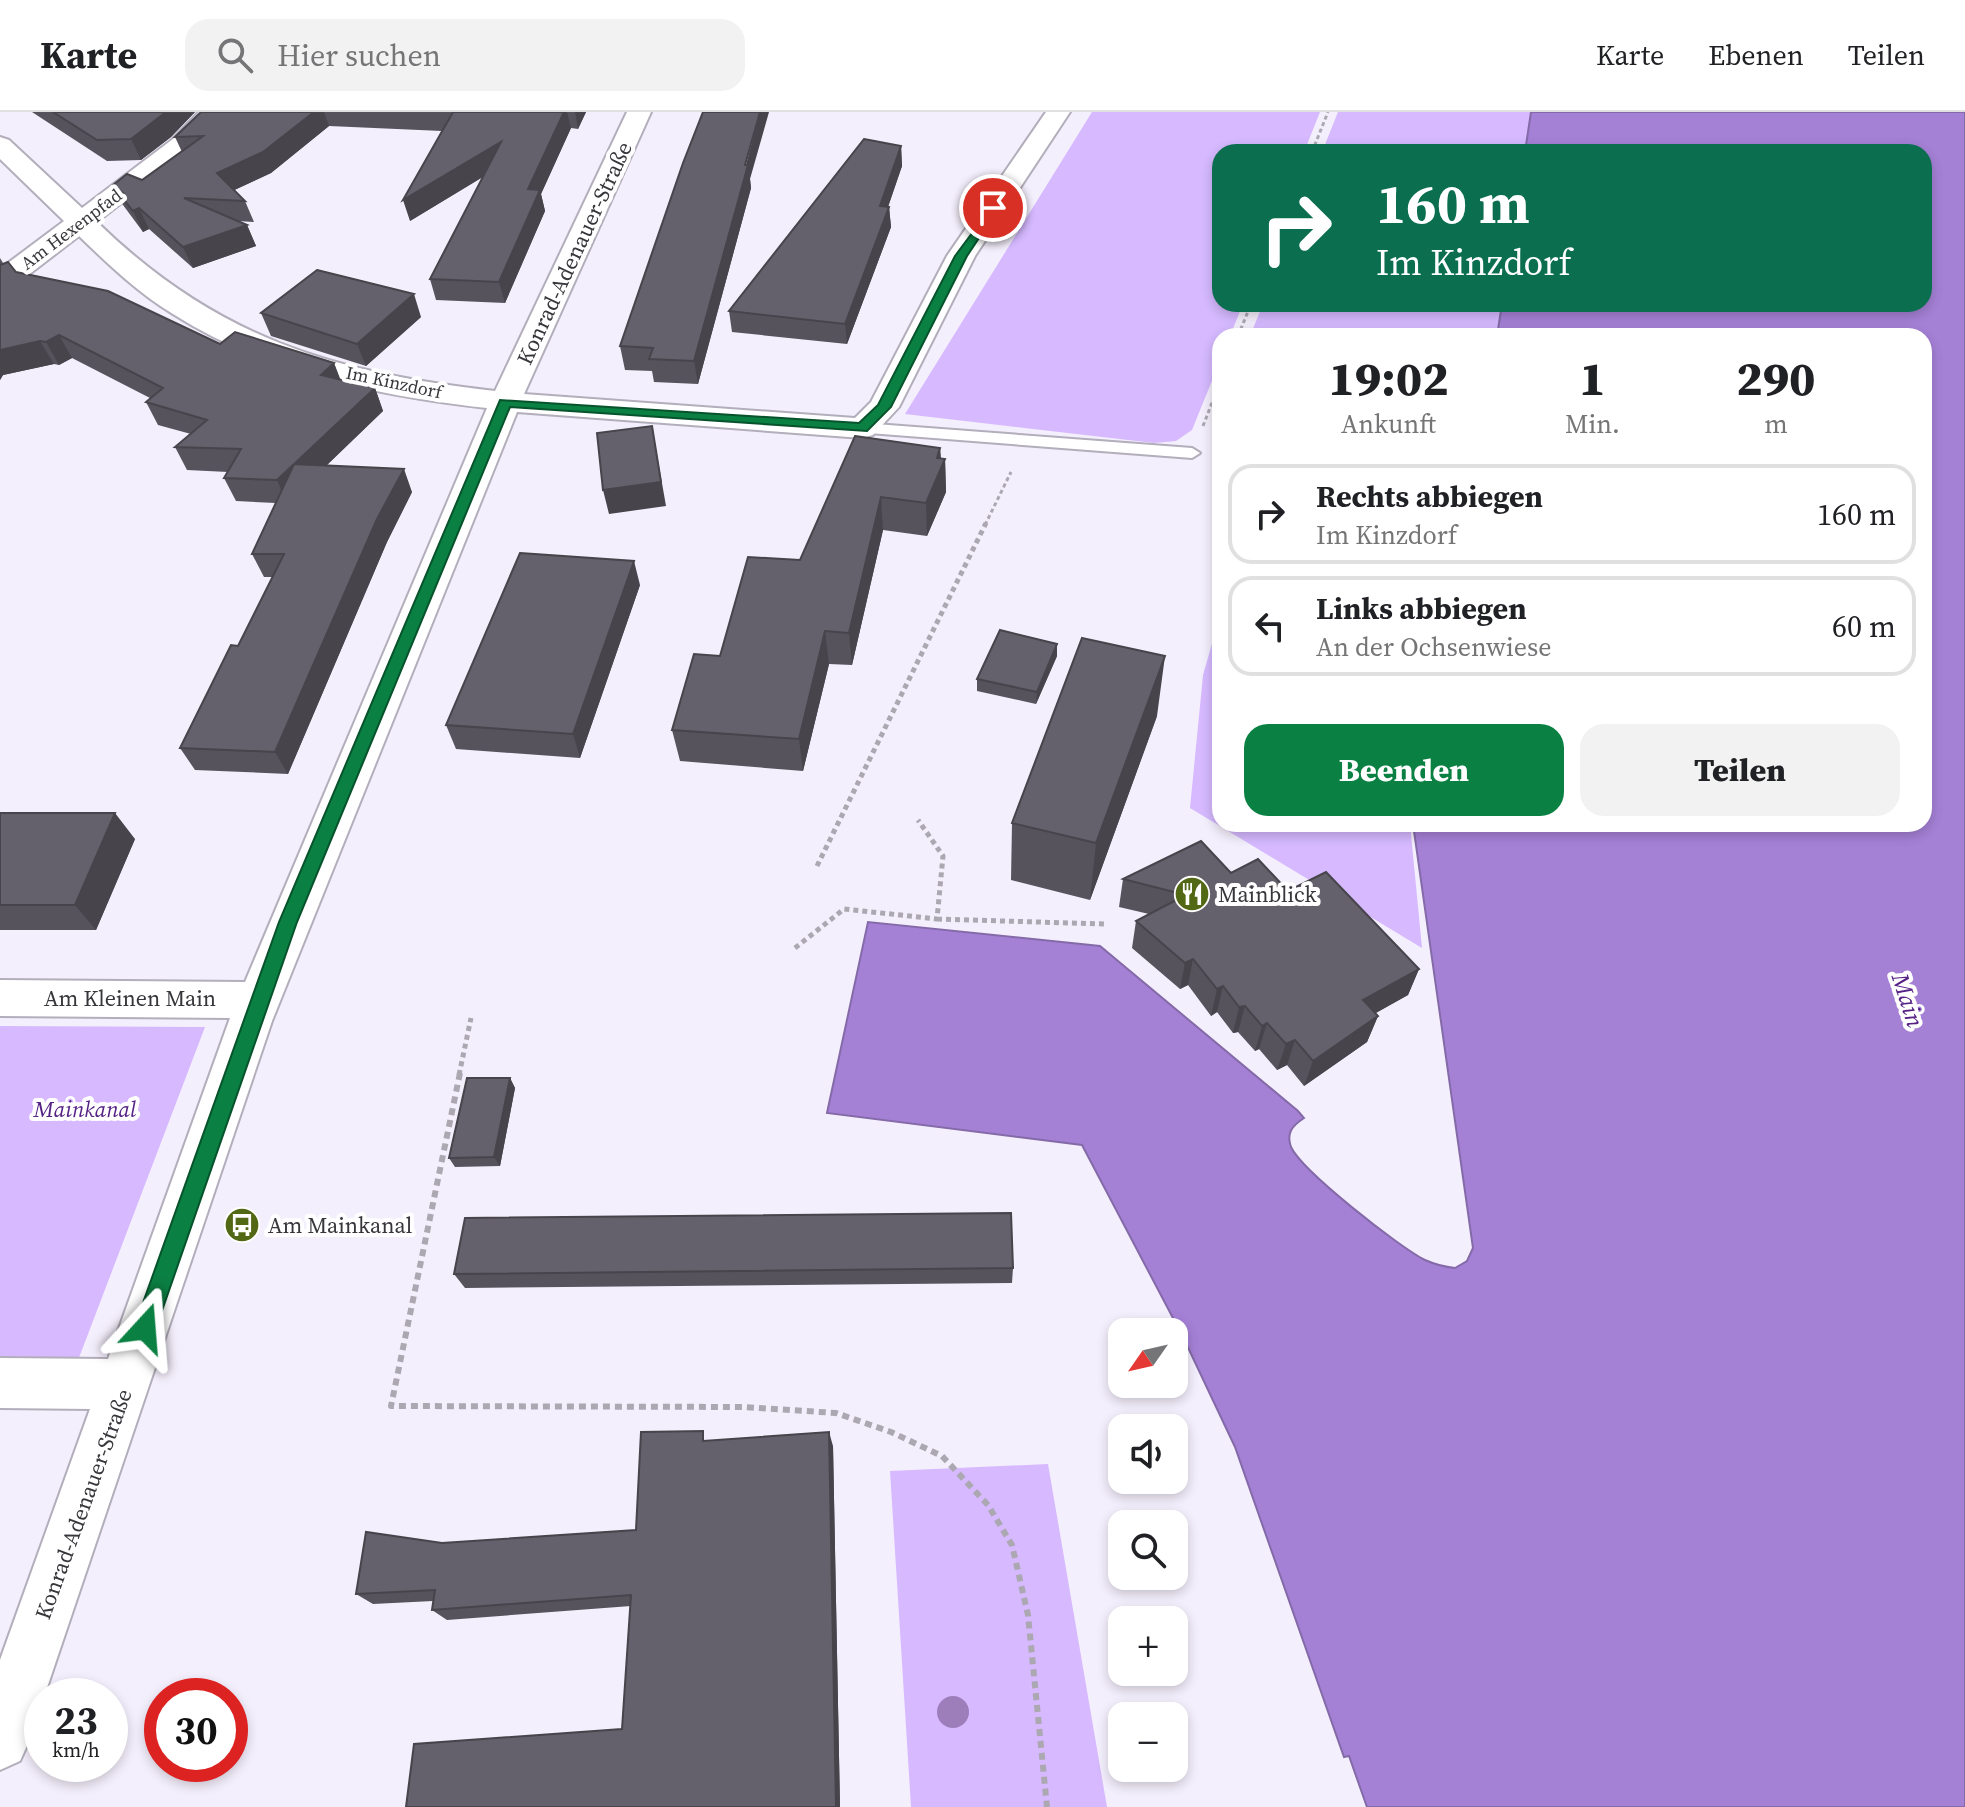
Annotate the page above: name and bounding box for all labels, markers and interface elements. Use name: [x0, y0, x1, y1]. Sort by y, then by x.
search box: [185, 19, 745, 91]
text: Karte: [40, 29, 137, 81]
icon: search: [213, 33, 257, 77]
text: Hier suchen: [277, 35, 441, 76]
text: Karte: [1596, 36, 1664, 74]
text: Ebenen: [1708, 36, 1804, 74]
text: Teilen: [1848, 36, 1925, 74]
street label: Konrad-Adenauer-Straße: [509, 137, 639, 369]
text: 160 m: [1376, 165, 1530, 242]
pin: [959, 174, 1027, 242]
icon: right: [1244, 176, 1348, 280]
street label: Am Hexenpfad: [15, 183, 127, 275]
icon: arrive: [971, 186, 1015, 230]
text: Im Kinzdorf: [1376, 238, 1571, 287]
text: 19:02: [1328, 345, 1449, 411]
text: 1: [1579, 345, 1606, 411]
text: 290: [1736, 345, 1816, 411]
street label: Im Kinzdorf: [344, 360, 446, 405]
text: Ankunft: [1341, 406, 1436, 442]
text: Min.: [1565, 406, 1620, 442]
text: m: [1764, 406, 1788, 442]
text: Rechts abbiegen: [1316, 476, 1543, 517]
icon: right: [1248, 492, 1292, 536]
text: 160 m: [1817, 494, 1896, 535]
text: Im Kinzdorf: [1316, 517, 1457, 553]
text: Links abbiegen: [1316, 588, 1527, 629]
icon: left: [1248, 604, 1292, 648]
text: 60 m: [1832, 606, 1896, 647]
text: An der Ochsenwiese: [1316, 629, 1551, 665]
button: Beenden: [1244, 724, 1564, 816]
button: Teilen: [1580, 724, 1900, 816]
restaurant icon: Mainblick: [1173, 875, 1211, 913]
place label: Mainblick: [1218, 879, 1318, 909]
water label: Main: [1883, 968, 1932, 1032]
street label: Am Kleinen Main: [44, 983, 216, 1013]
park label: Mainkanal: [33, 1094, 137, 1124]
bus stop icon: Am Mainkanal: [223, 1206, 261, 1244]
place label: Am Mainkanal: [268, 1210, 412, 1240]
position arrow: [103, 1286, 187, 1370]
north arrow: [1108, 1318, 1188, 1398]
map controls: [1108, 1318, 1188, 1782]
street label: Konrad-Adenauer-Straße: [27, 1385, 139, 1623]
button: sound: [1108, 1414, 1188, 1494]
button: search: [1108, 1510, 1188, 1590]
button: +: [1108, 1606, 1188, 1686]
speed limit sign: 30: [144, 1678, 248, 1782]
text: 23: [54, 1693, 98, 1747]
button: −: [1108, 1702, 1188, 1782]
text: km/h: [52, 1736, 100, 1764]

